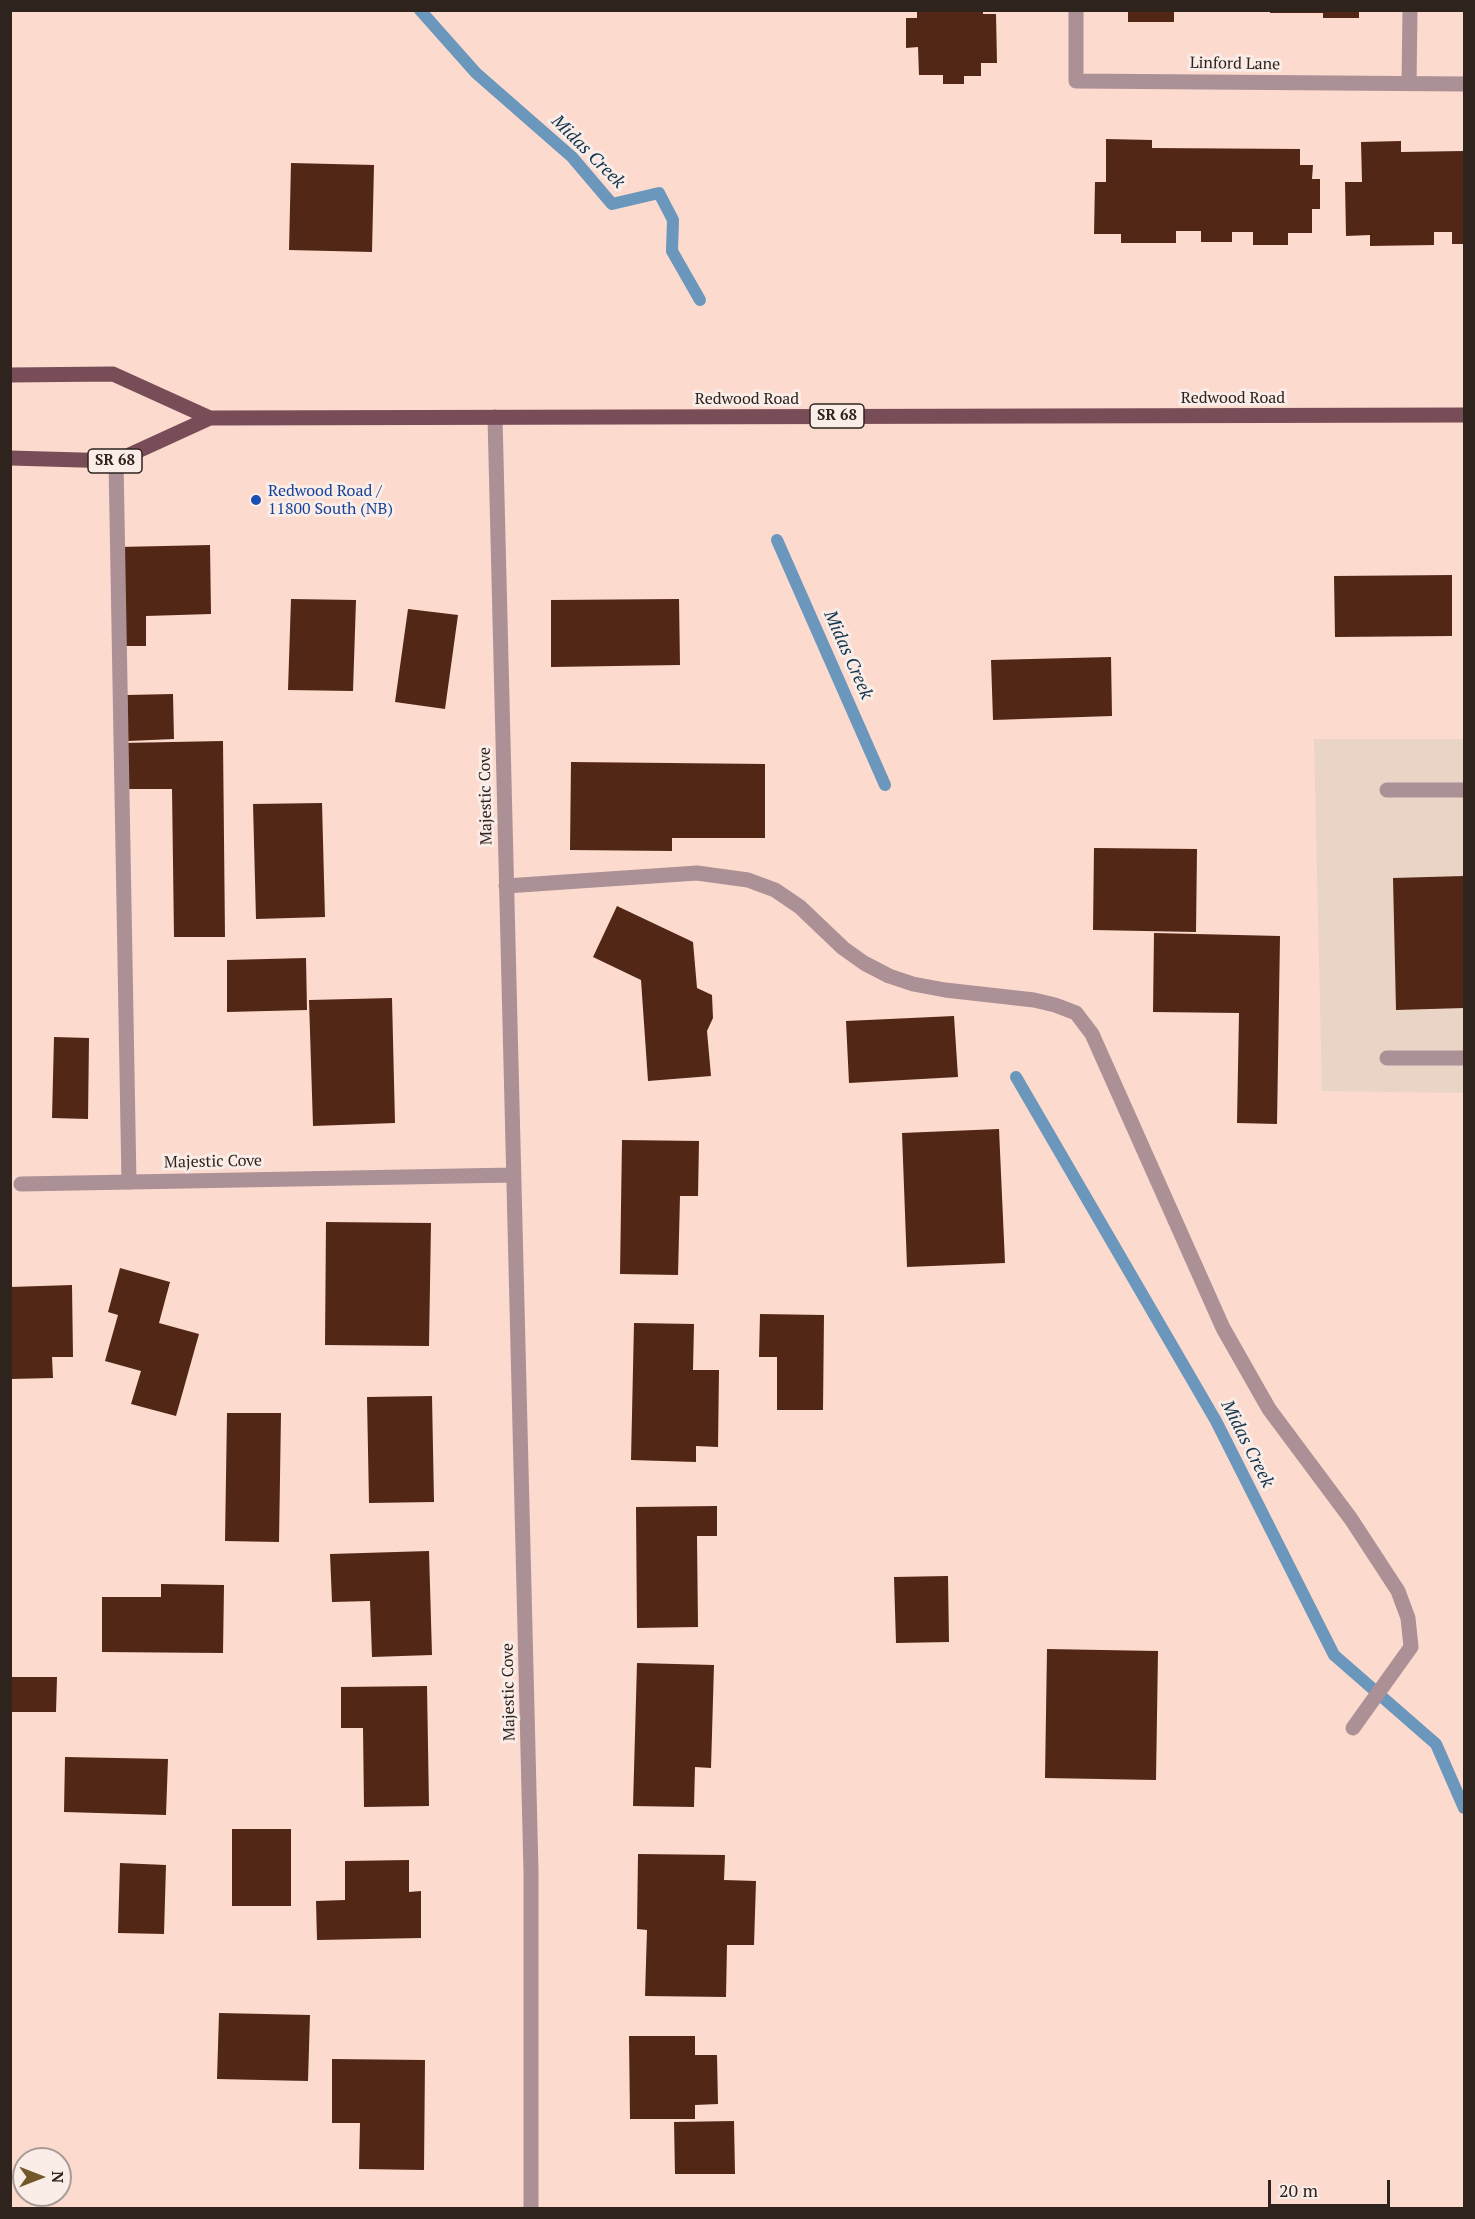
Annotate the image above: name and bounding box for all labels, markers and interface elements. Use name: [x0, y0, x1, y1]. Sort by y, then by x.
street label: Linford Lane: [1190, 54, 1280, 74]
water label: Midas Creek: [547, 111, 629, 193]
street label: Redwood Road: [1181, 388, 1285, 408]
street label: Redwood Road: [695, 389, 799, 409]
road number: SR 68: [810, 404, 864, 428]
road number: SR 68: [88, 449, 142, 473]
place label: Redwood Road / 11800 South (NB): [268, 481, 393, 519]
marker: Redwood Road / 11800 South (NB): [249, 493, 263, 507]
water label: Midas Creek: [819, 607, 877, 703]
street label: Majestic Cove: [476, 747, 496, 845]
street label: Majestic Cove: [164, 1152, 262, 1172]
water label: Midas Creek: [1216, 1397, 1278, 1491]
street label: Majestic Cove: [499, 1643, 519, 1741]
north arrow: [12, 2147, 72, 2207]
scale bar: [1271, 2168, 1392, 2206]
text: N: [47, 2171, 69, 2183]
text: 20 m: [1279, 2178, 1318, 2202]

